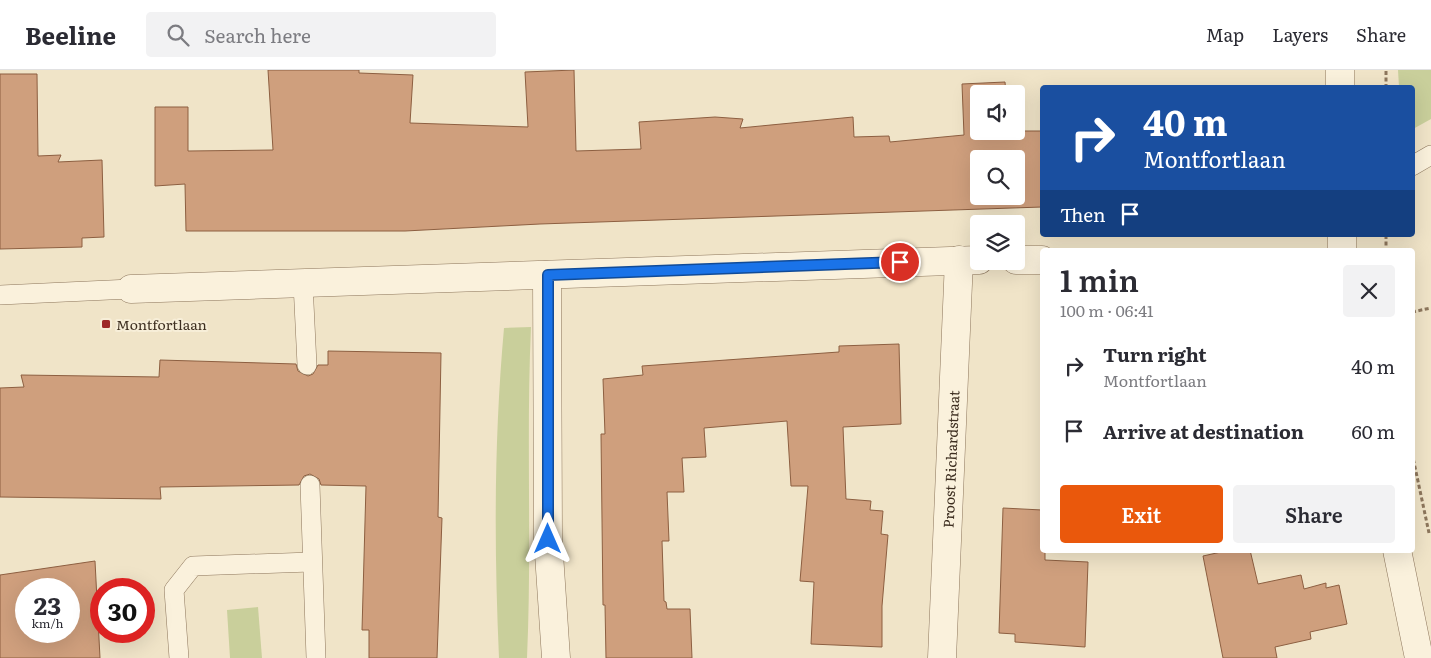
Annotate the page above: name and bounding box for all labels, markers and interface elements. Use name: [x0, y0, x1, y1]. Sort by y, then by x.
search box: [146, 12, 496, 57]
text: Beeline: [25, 17, 116, 52]
icon: search: [164, 21, 192, 49]
text: Search here: [204, 21, 311, 49]
text: Map: [1206, 21, 1244, 48]
text: Layers: [1272, 21, 1328, 48]
text: Share: [1356, 21, 1406, 48]
map controls: [970, 85, 1025, 270]
button: sound: [970, 85, 1025, 140]
text: 40 m: [1143, 95, 1228, 147]
icon: right: [1060, 105, 1125, 170]
text: Montfortlaan: [1143, 142, 1286, 175]
button: search: [970, 150, 1025, 205]
text: Then: [1060, 200, 1106, 228]
icon: arrive: [1116, 200, 1144, 228]
button: layers: [970, 215, 1025, 270]
pin: [879, 241, 921, 283]
icon: arrive: [886, 248, 914, 276]
text: 1 min: [1060, 257, 1139, 301]
button: close: [1343, 265, 1395, 317]
text: 100 m · 06:41: [1060, 298, 1154, 322]
place label: Montfortlaan: [116, 314, 207, 334]
marker: Montfortlaan: [100, 318, 112, 330]
text: Turn right: [1103, 340, 1207, 368]
icon: right: [1060, 352, 1088, 380]
text: 40 m: [1351, 352, 1395, 380]
text: Montfortlaan: [1103, 368, 1207, 392]
street label: Proost Richardstraat: [938, 390, 963, 528]
icon: arrive: [1060, 417, 1088, 445]
text: Arrive at destination: [1103, 417, 1304, 445]
text: 60 m: [1352, 417, 1395, 445]
button: Exit: [1060, 485, 1223, 543]
button: Share: [1233, 485, 1395, 543]
position arrow: [521, 512, 573, 564]
speed limit sign: 30: [90, 578, 155, 643]
text: 23: [34, 586, 61, 623]
text: km/h: [32, 614, 63, 632]

